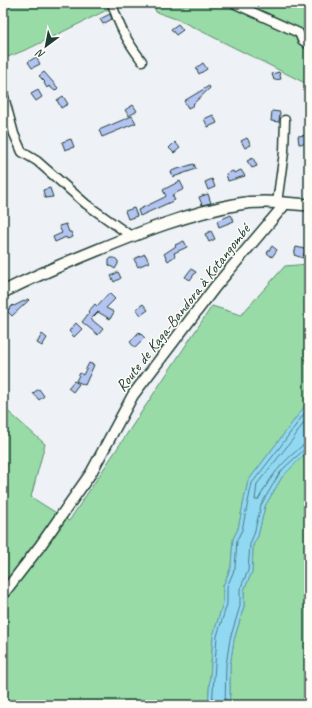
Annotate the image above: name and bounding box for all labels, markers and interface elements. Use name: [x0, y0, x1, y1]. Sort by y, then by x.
north arrow: [26, 26, 66, 66]
text: N: [32, 46, 47, 62]
street label: Route de Kaga-Bandora à Kotangombé: [111, 218, 256, 396]

